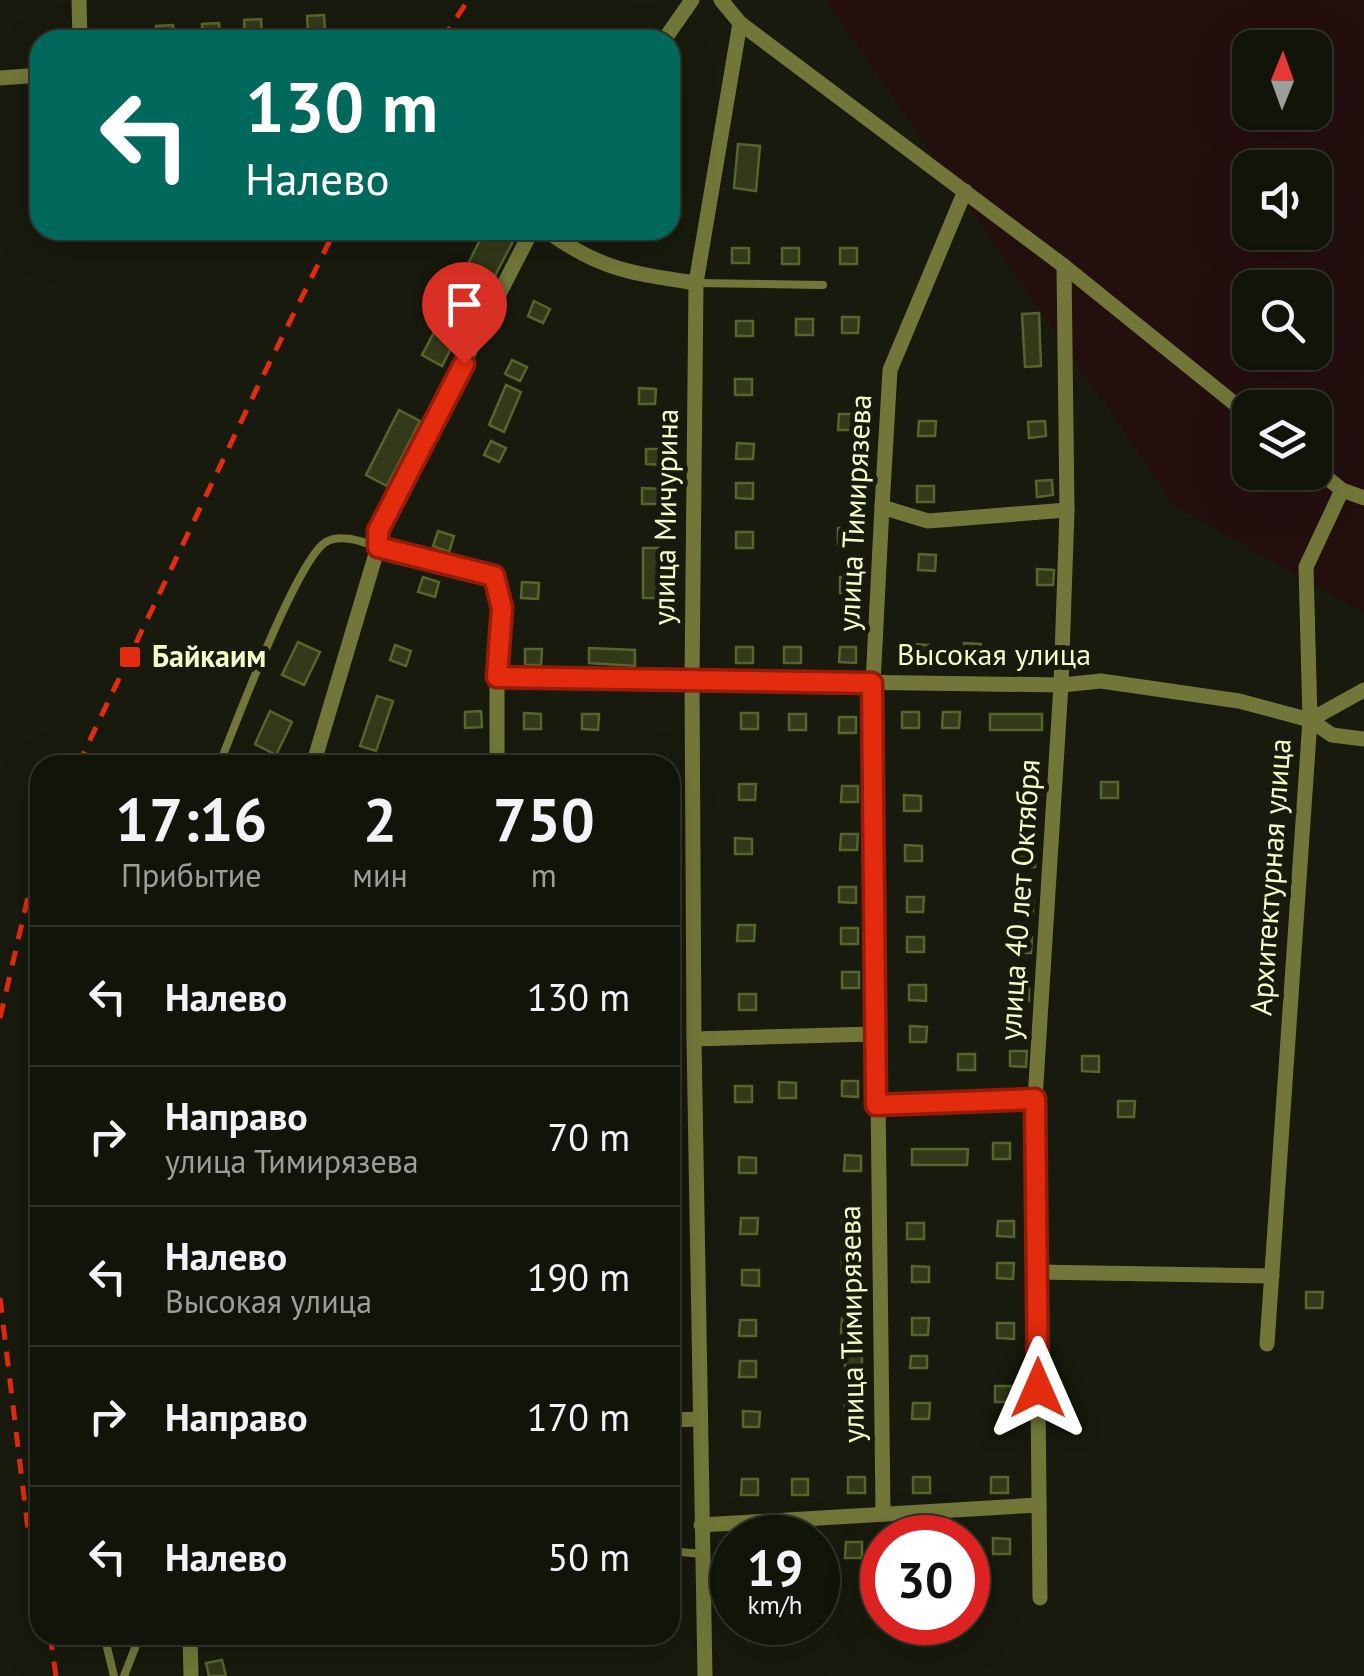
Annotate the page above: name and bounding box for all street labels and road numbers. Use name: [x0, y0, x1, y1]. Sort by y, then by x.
street label: улица Тимирязева: [828, 393, 879, 633]
street label: улица Мичурина: [643, 408, 686, 626]
street label: Высокая улица: [897, 634, 1091, 673]
street label: Архитектурная улица: [1240, 737, 1299, 1017]
street label: улица 40 лет Октября: [989, 758, 1048, 1042]
street label: улица Тимирязева: [829, 1205, 872, 1443]

